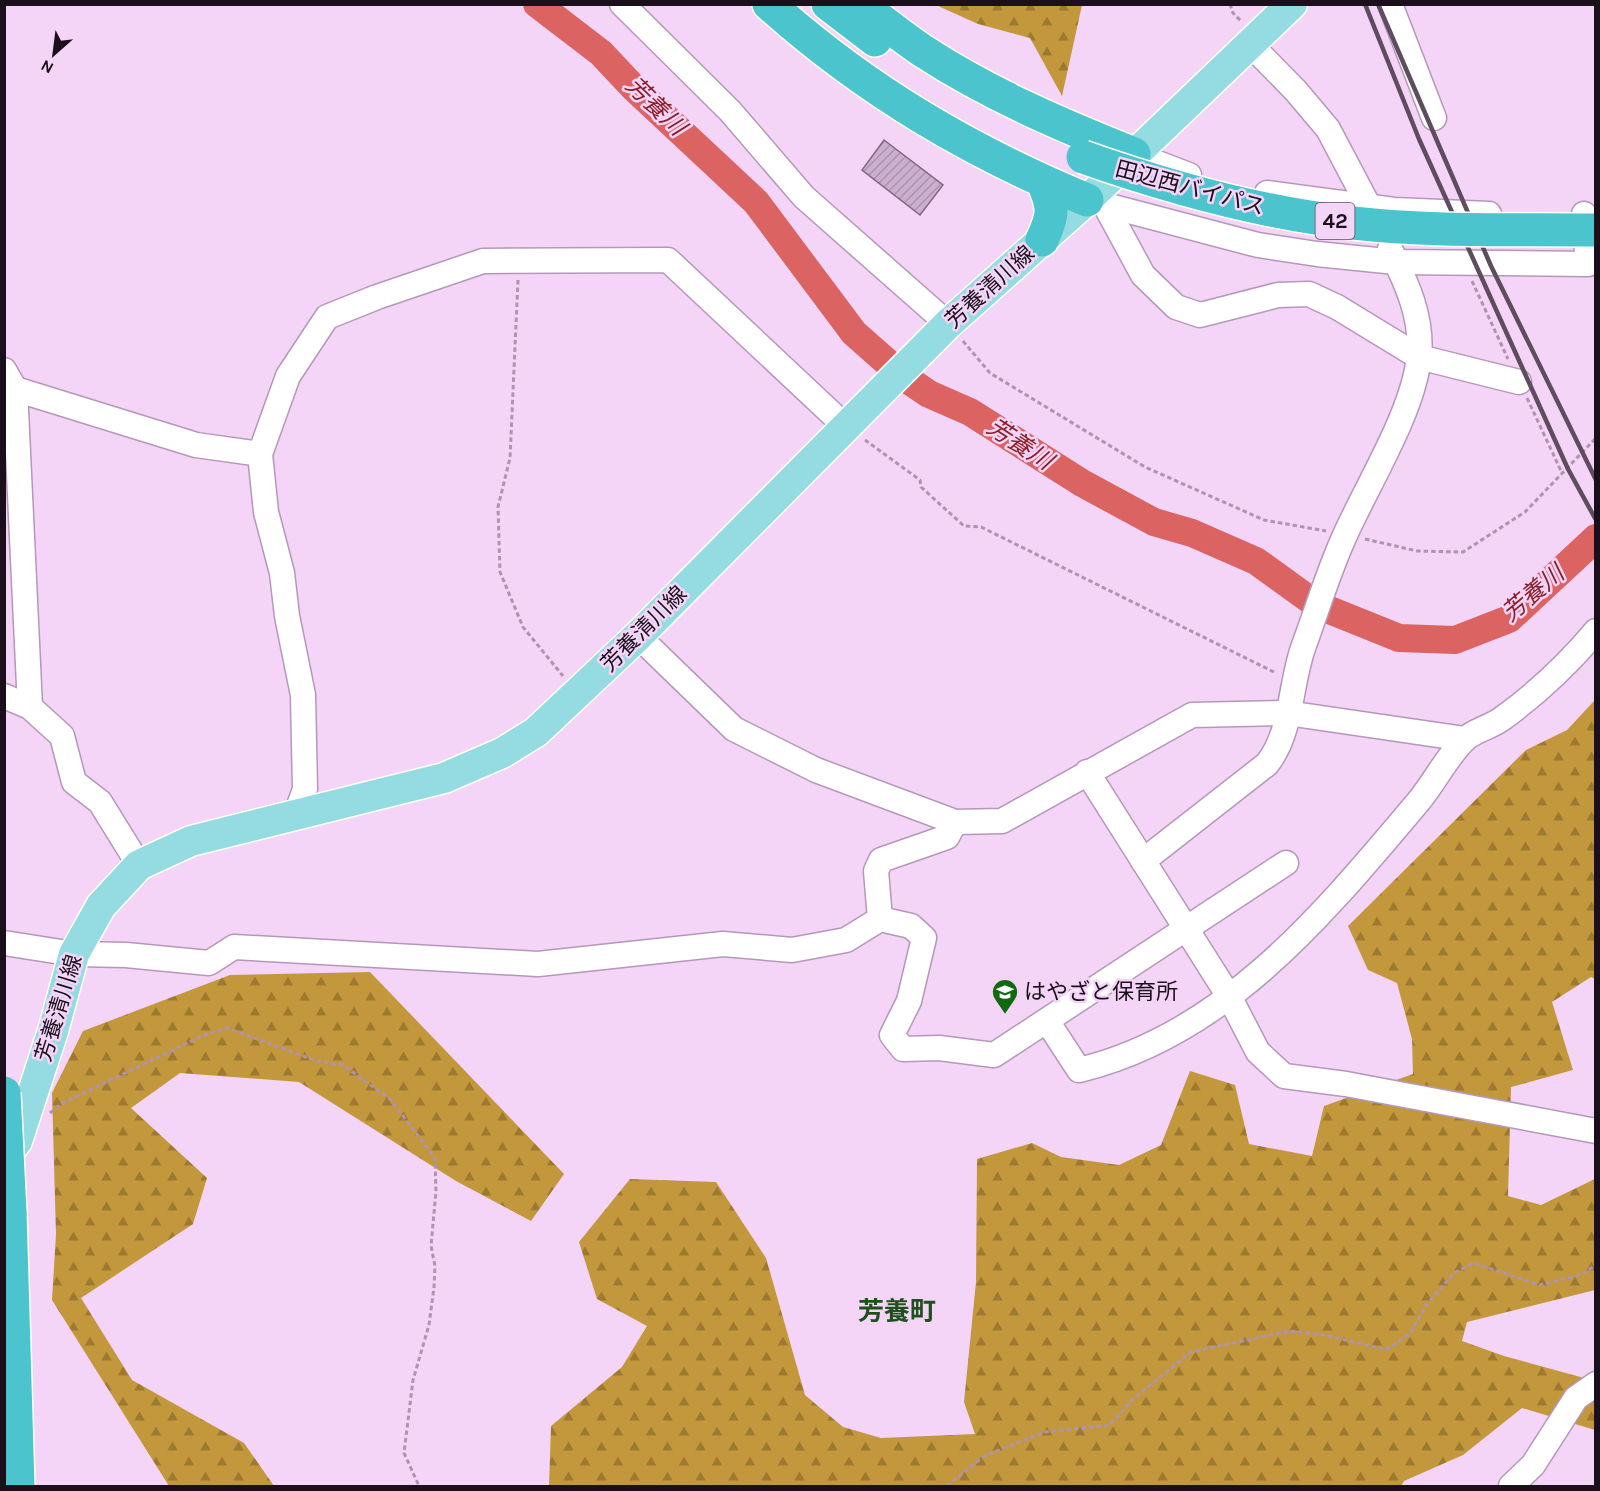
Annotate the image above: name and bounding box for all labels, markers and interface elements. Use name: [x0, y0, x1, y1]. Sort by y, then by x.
north arrow: [24, 24, 84, 84]
text: N: [38, 56, 57, 78]
water label: 芳養川: [620, 71, 694, 143]
street label: 田辺西バイパス: [1112, 156, 1268, 220]
road number: 42: [1316, 203, 1354, 239]
street label: 芳養清川線: [940, 241, 1040, 333]
water label: 芳養川: [982, 413, 1060, 477]
water label: 芳養川: [1496, 557, 1572, 627]
street label: 芳養清川線: [596, 581, 692, 677]
street label: 芳養清川線: [30, 952, 88, 1064]
school or university icon: はやざと保育所: [990, 977, 1020, 1015]
place label: はやざと保育所: [1024, 979, 1178, 1005]
district label: 芳養町: [858, 1296, 936, 1327]

